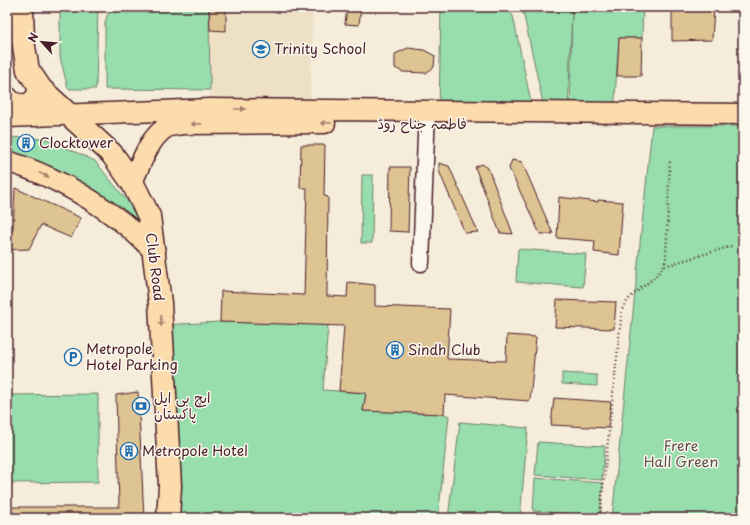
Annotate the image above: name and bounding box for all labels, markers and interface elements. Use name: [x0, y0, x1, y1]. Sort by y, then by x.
north arrow: [22, 22, 62, 62]
text: N: [23, 29, 42, 45]
place label: Trinity School: [274, 38, 366, 59]
school or university icon: Trinity School: [251, 39, 271, 59]
one-way arrow: [234, 106, 247, 112]
street label: فاطمہ جناح روڈ: [377, 113, 467, 134]
one-way arrow: [319, 120, 332, 126]
one-way arrow: [189, 121, 202, 127]
place label: Clocktower: [39, 132, 114, 153]
building icon: Clocktower: [16, 133, 36, 153]
one-way arrow: [38, 172, 49, 178]
street label: Club Road: [141, 232, 170, 302]
one-way arrow: [158, 315, 165, 327]
place label: Metropole Hotel Parking: [86, 338, 178, 375]
place label: Sindh Club: [408, 339, 481, 360]
building icon: Sindh Club: [385, 340, 405, 360]
parking icon: Metropole Hotel Parking: [63, 347, 83, 367]
place label: ایچ بی ایل پاکستان: [154, 387, 210, 424]
bank icon: ایچ بی ایل پاکستان: [131, 396, 151, 416]
park label: Frere Hall Green: [644, 435, 718, 472]
place label: Metropole Hotel: [142, 440, 248, 461]
building icon: Metropole Hotel: [119, 441, 139, 461]

